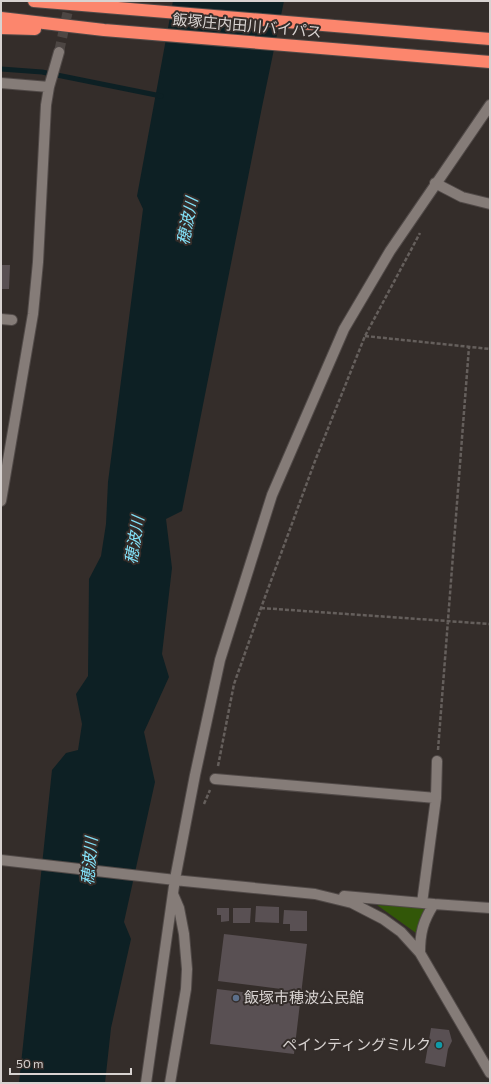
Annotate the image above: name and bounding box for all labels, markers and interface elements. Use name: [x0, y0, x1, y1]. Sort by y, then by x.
street label: 飯塚庄内田川バイパス: [172, 10, 322, 40]
water label: 穂波川: [173, 194, 201, 246]
water label: 穂波川: [120, 513, 147, 565]
water label: 穂波川: [77, 834, 100, 886]
place label: 飯塚市穂波公民館: [244, 988, 364, 1006]
marker: 飯塚市穂波公民館: [231, 993, 241, 1003]
place label: ペインティングミルク: [282, 1035, 431, 1053]
marker: ペインティングミルク: [434, 1040, 444, 1050]
scale bar: [10, 1050, 131, 1076]
text: 50 m: [16, 1056, 44, 1070]

